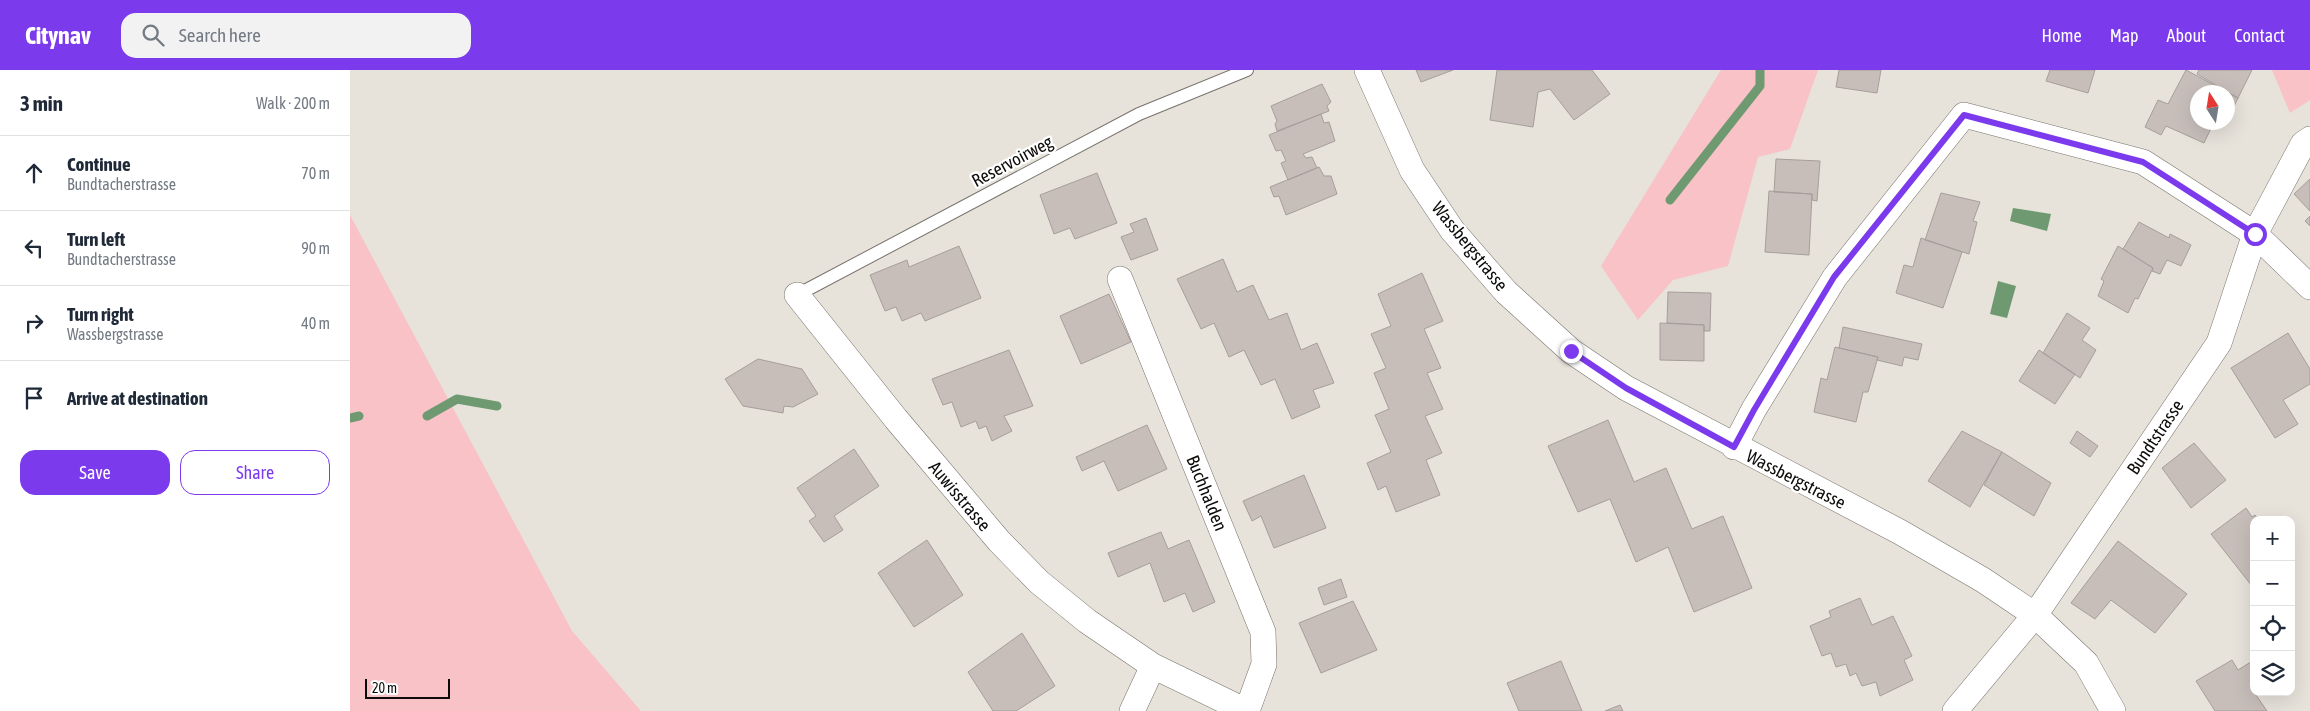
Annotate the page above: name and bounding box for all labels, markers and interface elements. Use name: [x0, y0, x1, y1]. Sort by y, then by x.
search box: [121, 13, 471, 58]
icon: search: [139, 21, 167, 49]
text: Citynav: [25, 22, 91, 49]
text: Search here: [179, 24, 261, 46]
text: Home: [2042, 25, 2082, 46]
text: Map: [2110, 25, 2139, 46]
text: About: [2167, 25, 2206, 46]
text: Contact: [2234, 25, 2285, 46]
north arrow: [2190, 85, 2235, 130]
text: 3 min: [20, 91, 63, 115]
text: Walk · 200 m: [256, 94, 330, 112]
street label: Reservoirweg: [968, 131, 1056, 191]
text: Continue: [67, 153, 131, 175]
icon: ahead: [20, 159, 48, 187]
text: 70 m: [301, 164, 330, 182]
text: Bundtacherstrasse: [67, 175, 176, 193]
street label: Wassbergstrasse: [1428, 197, 1512, 295]
route start: [2244, 223, 2267, 246]
text: Turn left: [67, 228, 125, 250]
icon: left: [20, 234, 48, 262]
text: 90 m: [301, 239, 330, 257]
text: Bundtacherstrasse: [67, 250, 176, 268]
text: Turn right: [67, 303, 134, 325]
icon: right: [20, 309, 48, 337]
text: 40 m: [301, 314, 330, 332]
text: Wassbergstrasse: [67, 325, 163, 343]
route end: [1560, 340, 1583, 363]
icon: arrive: [20, 384, 48, 412]
text: Arrive at destination: [67, 387, 208, 409]
street label: Bundtstrasse: [2122, 396, 2188, 478]
street label: Wassbergstrasse: [1743, 445, 1849, 513]
button: Save: [20, 450, 170, 495]
button: Share: [180, 450, 330, 495]
street label: Buchhalden: [1182, 452, 1232, 534]
street label: Auwisstrasse: [925, 457, 995, 535]
map controls: [2250, 516, 2295, 696]
button: +: [2250, 516, 2295, 561]
button: −: [2250, 561, 2295, 606]
button: locate: [2250, 606, 2295, 651]
button: layers: [2250, 651, 2295, 696]
scale bar: [365, 676, 450, 699]
text: 20 m: [372, 680, 397, 696]

